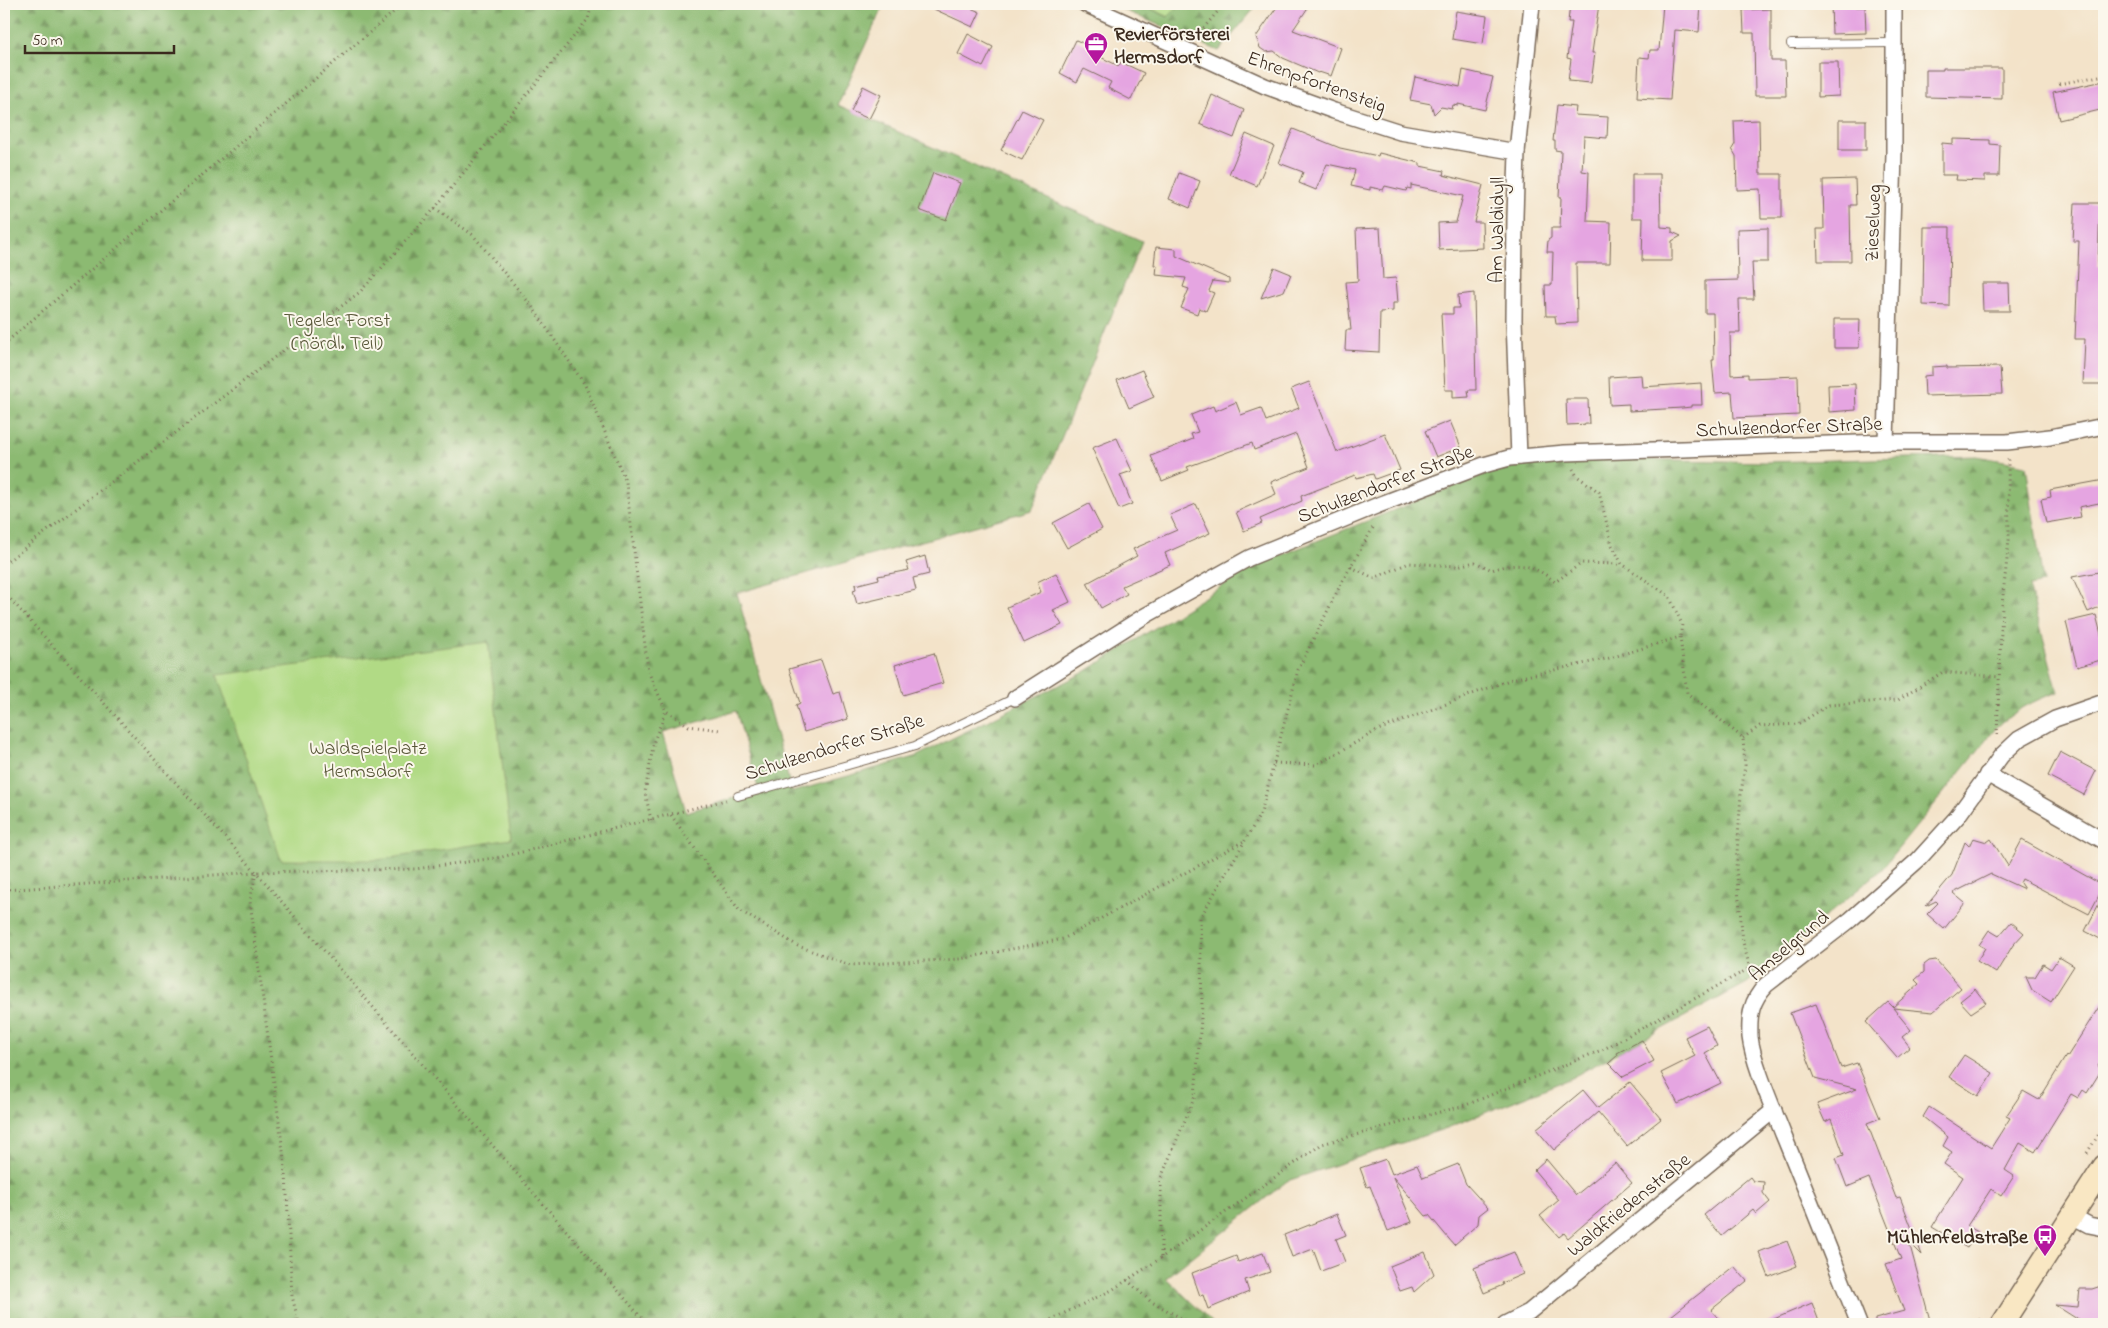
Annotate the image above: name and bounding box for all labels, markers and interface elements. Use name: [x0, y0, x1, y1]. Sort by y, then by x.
place label: Revierförsterei Hermsdorf: [1114, 21, 1230, 73]
scale bar: [25, 22, 174, 54]
text: 50 m: [32, 30, 63, 52]
office icon: Revierförsterei Hermsdorf: [1083, 31, 1109, 65]
street label: Ehrenpfortensteig: [1242, 45, 1390, 123]
street label: Am Waldidyll: [1483, 177, 1514, 283]
street label: Zieselweg: [1859, 184, 1891, 262]
park label: Tegeler Forst (nördl. Teil): [284, 307, 391, 359]
street label: Schulzendorfer Straße: [1695, 411, 1883, 446]
street label: Schulzendorfer Straße: [1294, 438, 1478, 532]
street label: Schulzendorfer Straße: [741, 707, 928, 790]
park label: Waldspielplatz Hermsdorf: [309, 735, 427, 787]
street label: Amselgrund: [1743, 904, 1837, 990]
street label: Waldfriedenstraße: [1561, 1147, 1698, 1265]
bus stop icon: Mühlenfeldstraße: [2032, 1223, 2058, 1257]
place label: Mühlenfeldstraße: [1887, 1224, 2029, 1253]

